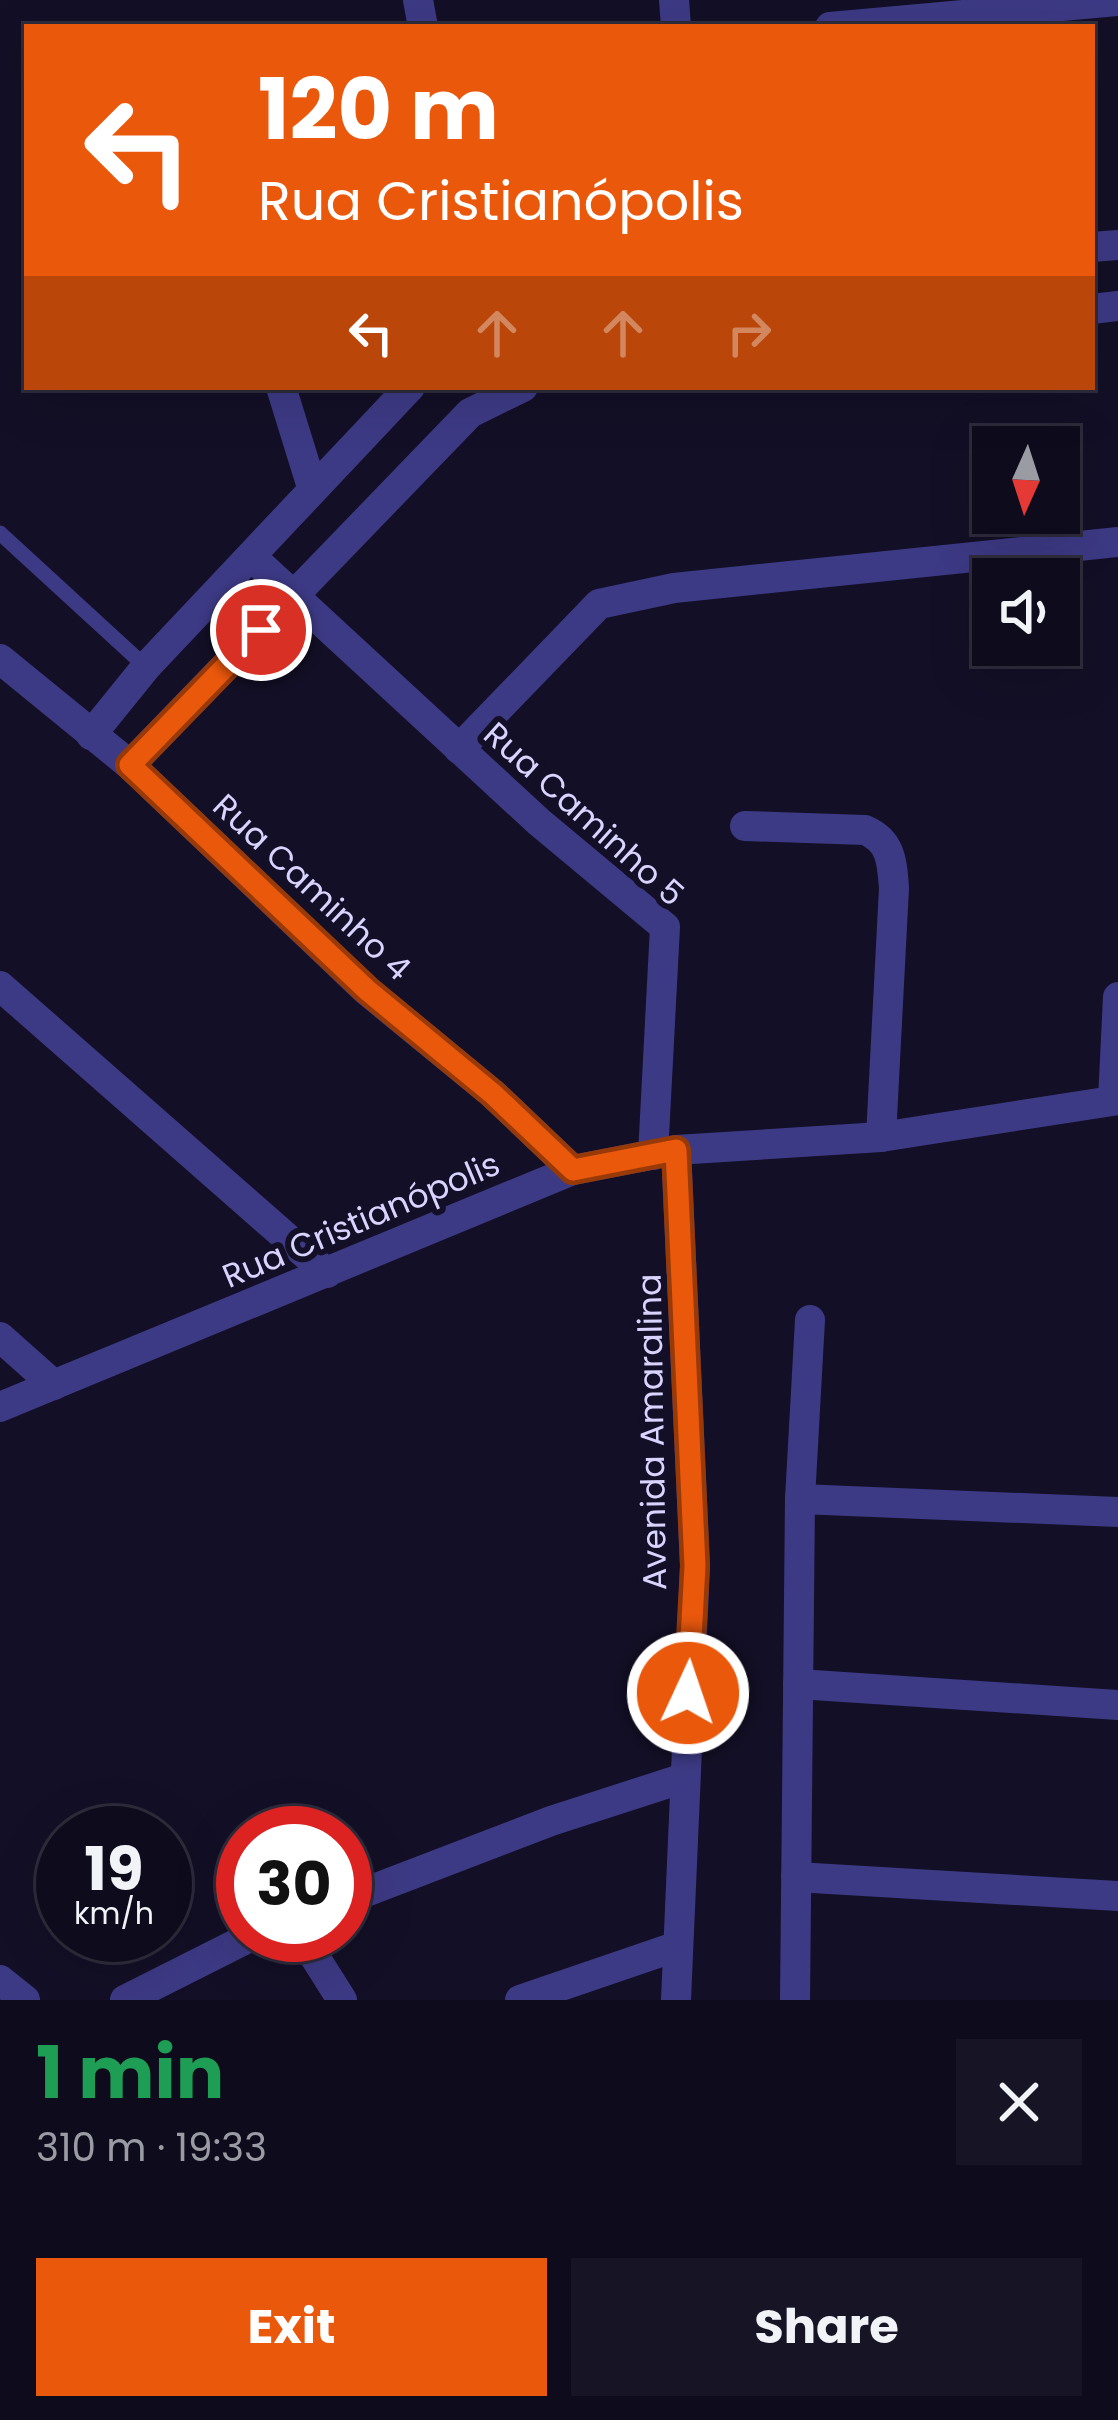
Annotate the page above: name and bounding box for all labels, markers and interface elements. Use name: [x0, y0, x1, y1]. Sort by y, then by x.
text: 120 m: [258, 51, 499, 168]
icon: left: [60, 72, 216, 228]
text: Rua Cristianópolis: [258, 163, 744, 239]
icon: left: [338, 300, 404, 366]
icon: ahead: [464, 300, 530, 366]
icon: ahead: [590, 300, 656, 366]
icon: right: [716, 300, 782, 366]
north arrow: [972, 426, 1080, 534]
map controls: [972, 426, 1080, 666]
button: sound: [972, 558, 1080, 666]
pin: [210, 579, 312, 681]
icon: arrive: [228, 597, 294, 663]
street label: Rua Caminho 5: [473, 711, 695, 917]
street label: Rua Caminho 4: [203, 783, 421, 991]
street label: Rua Cristianópolis: [215, 1140, 507, 1300]
street label: Avenida Amaralina: [626, 1273, 678, 1591]
position arrow: [625, 1630, 751, 1756]
speed limit sign: 30: [216, 1806, 372, 1962]
text: 19: [84, 1827, 144, 1911]
text: km/h: [74, 1892, 154, 1935]
text: 1 min: [36, 2022, 224, 2123]
button: close: [956, 2039, 1082, 2165]
text: 310 m · 19:33: [36, 2120, 267, 2175]
button: Exit: [36, 2258, 547, 2396]
button: Share: [571, 2258, 1082, 2396]

